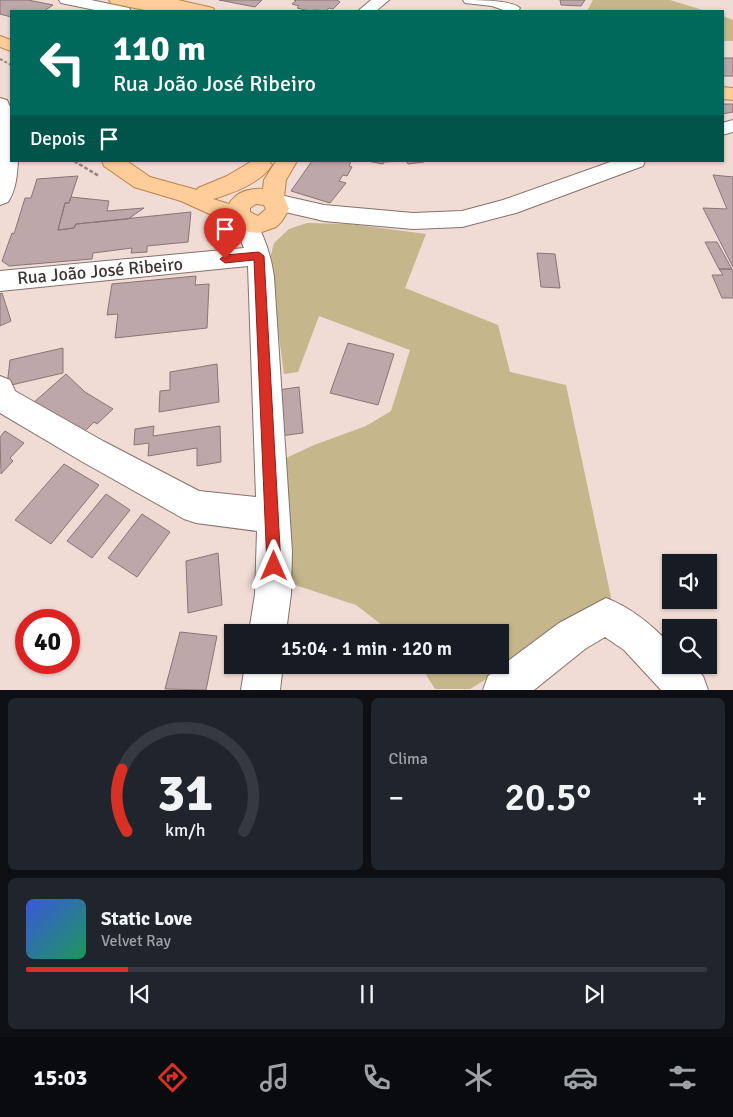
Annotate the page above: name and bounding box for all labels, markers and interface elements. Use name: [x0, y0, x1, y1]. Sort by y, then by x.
text: 110 m: [113, 27, 206, 70]
icon: left: [30, 30, 95, 95]
text: Rua João José Ribeiro: [113, 70, 316, 97]
icon: arrive: [95, 125, 123, 153]
text: Depois: [30, 127, 85, 151]
pin: [204, 208, 246, 259]
icon: arrive: [211, 215, 239, 243]
street label: Rua João José Ribeiro: [16, 253, 184, 289]
position arrow: [247, 539, 299, 591]
map controls: [662, 554, 717, 674]
button: sound: [662, 554, 717, 609]
speed limit sign: 40: [15, 609, 80, 674]
button: search: [662, 619, 717, 674]
text: 15:04 · 1 min · 120 m: [281, 637, 452, 661]
text: Clima: [389, 749, 428, 769]
text: 31: [157, 761, 213, 825]
text: 20.5°: [504, 774, 591, 821]
text: −: [389, 781, 404, 815]
text: +: [692, 781, 707, 815]
text: km/h: [165, 819, 205, 841]
text: Static Love: [101, 907, 192, 931]
text: Velvet Ray: [101, 931, 171, 951]
icon: previous: [126, 980, 154, 1008]
icon: pause: [353, 980, 381, 1008]
icon: next: [580, 980, 608, 1008]
icon: directions: [155, 1060, 190, 1095]
icon: music: [257, 1060, 292, 1095]
icon: phone: [359, 1060, 394, 1095]
icon: climate: [461, 1060, 496, 1095]
icon: car: [563, 1060, 598, 1095]
icon: filters: [665, 1060, 700, 1095]
text: 15:03: [34, 1064, 88, 1091]

